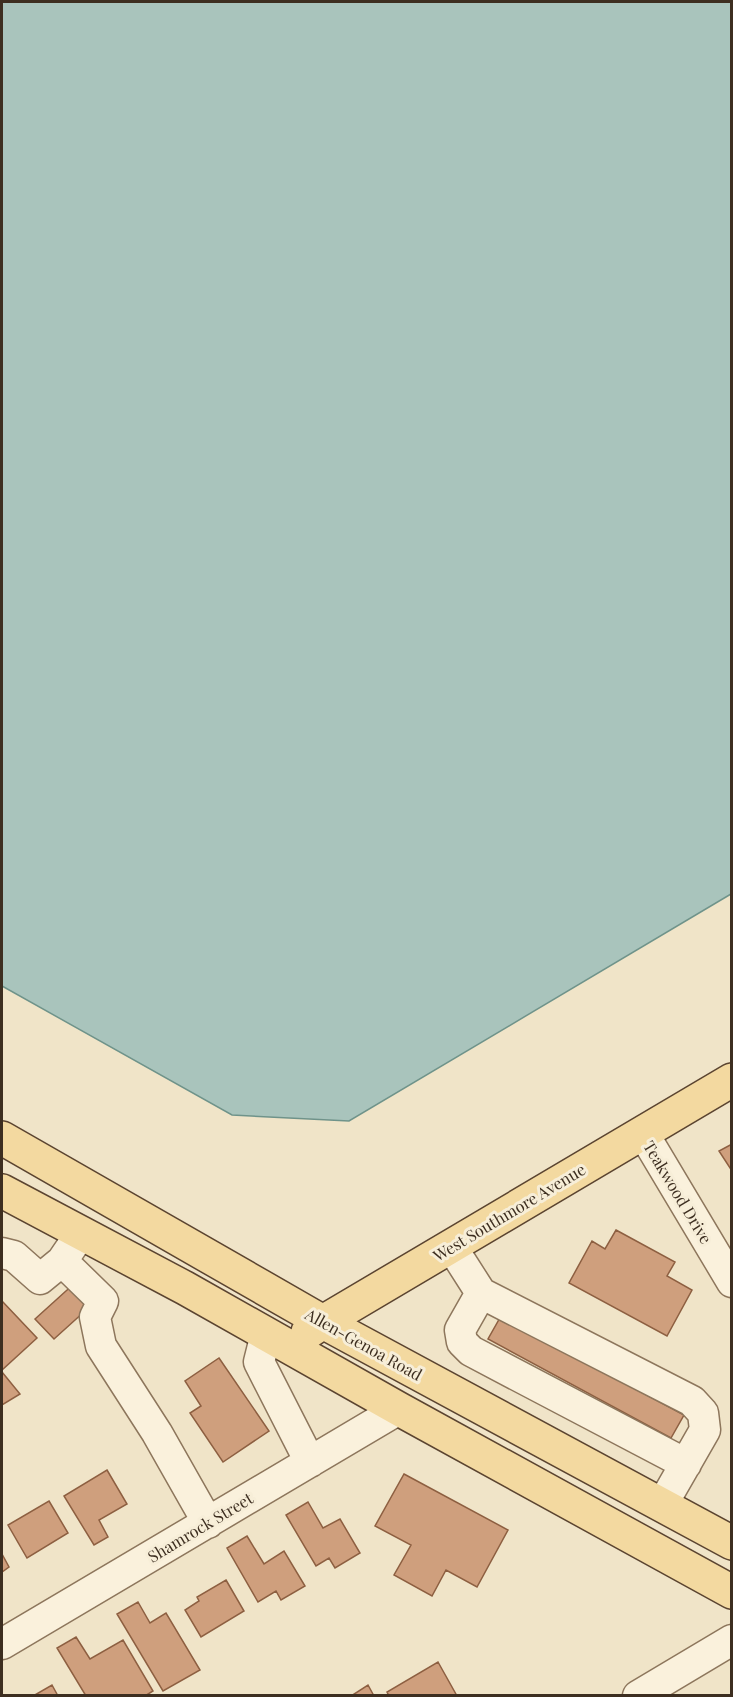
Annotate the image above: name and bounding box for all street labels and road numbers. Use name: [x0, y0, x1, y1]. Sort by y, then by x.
street label: Teakwood Drive: [639, 1137, 717, 1247]
street label: West Southmore Avenue: [428, 1158, 589, 1266]
street label: Allen-Genoa Road: [301, 1303, 426, 1385]
street label: Shamrock Street: [144, 1487, 257, 1567]

